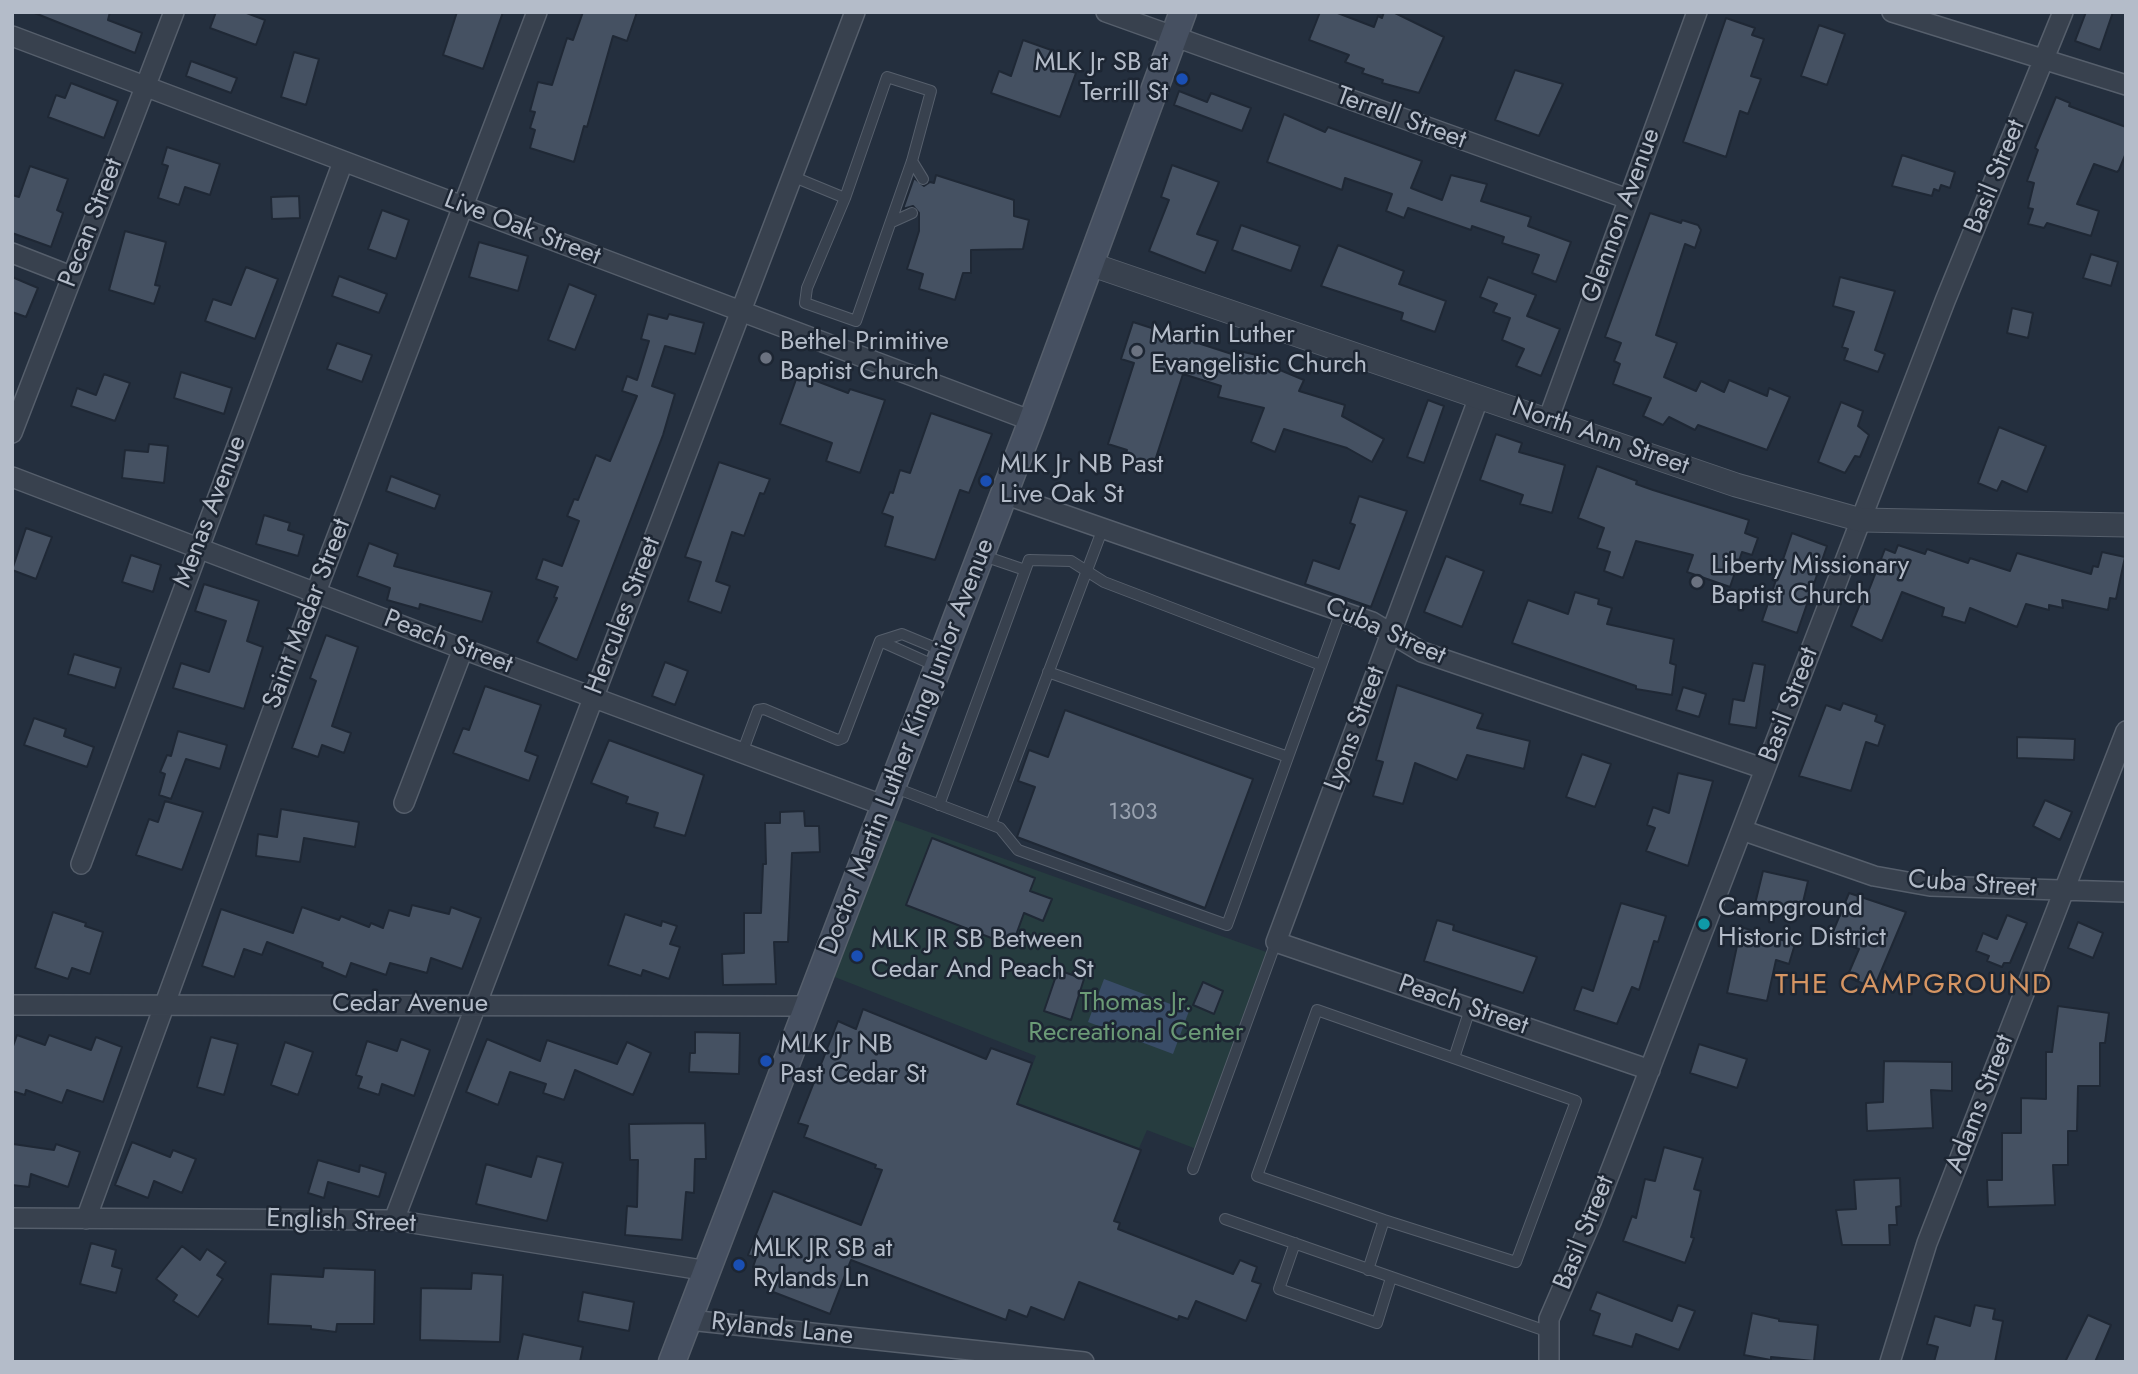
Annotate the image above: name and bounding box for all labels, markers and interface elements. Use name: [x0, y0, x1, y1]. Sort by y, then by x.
place label: MLK Jr SB at Terrill St: [1034, 48, 1168, 110]
marker: MLK Jr SB at Terrill St: [1174, 71, 1190, 87]
street label: Terrell Street: [1332, 81, 1470, 157]
street label: Basil Street: [1959, 115, 2033, 239]
street label: Glennon Avenue: [1576, 124, 1668, 308]
street label: Pecan Street: [53, 154, 131, 292]
street label: Live Oak Street: [439, 185, 605, 273]
place label: Martin Luther Evangelistic Church: [1151, 320, 1367, 382]
place label: Bethel Primitive Baptist Church: [780, 327, 949, 388]
marker: Martin Luther Evangelistic Church: [1129, 343, 1145, 359]
marker: Bethel Primitive Baptist Church: [758, 350, 774, 366]
street label: North Ann Street: [1507, 393, 1693, 483]
street label: Menas Avenue: [168, 432, 254, 592]
place label: MLK Jr NB Past Live Oak St: [1000, 450, 1163, 512]
marker: MLK Jr NB Past Live Oak St: [978, 473, 994, 489]
street label: Saint Madar Street: [257, 515, 359, 713]
street label: Hercules Street: [580, 533, 668, 699]
street label: Doctor Martin Luther King Junior Avenue: [814, 535, 1002, 959]
place label: Liberty Missionary Baptist Church: [1711, 551, 1909, 612]
marker: Liberty Missionary Baptist Church: [1689, 574, 1705, 590]
street label: Cuba Street: [1320, 592, 1450, 672]
street label: Peach Street: [379, 604, 517, 682]
street label: Basil Street: [1754, 643, 1826, 767]
street label: Lyons Street: [1319, 663, 1393, 795]
house number: 1303: [1108, 799, 1158, 827]
street label: Cuba Street: [1907, 865, 2037, 905]
place label: Campground Historic District: [1718, 893, 1886, 954]
marker: Campground Historic District: [1696, 916, 1712, 932]
place label: MLK JR SB Between Cedar And Peach St: [871, 925, 1093, 986]
marker: MLK JR SB Between Cedar And Peach St: [849, 948, 865, 964]
street label: Peach Street: [1394, 969, 1532, 1043]
district label: THE CAMPGROUND: [1777, 969, 2051, 1003]
park label: Thomas Jr. Recreational Center: [1028, 988, 1244, 1050]
street label: Cedar Avenue: [332, 989, 488, 1021]
place label: MLK Jr NB Past Cedar St: [780, 1030, 926, 1092]
street label: Adams Street: [1940, 1031, 2022, 1177]
marker: MLK Jr NB Past Cedar St: [758, 1053, 774, 1069]
street label: Basil Street: [1548, 1171, 1622, 1295]
street label: English Street: [266, 1204, 416, 1240]
place label: MLK JR SB at Rylands Ln: [753, 1234, 892, 1296]
marker: MLK JR SB at Rylands Ln: [731, 1257, 747, 1273]
street label: Rylands Lane: [710, 1307, 854, 1353]

